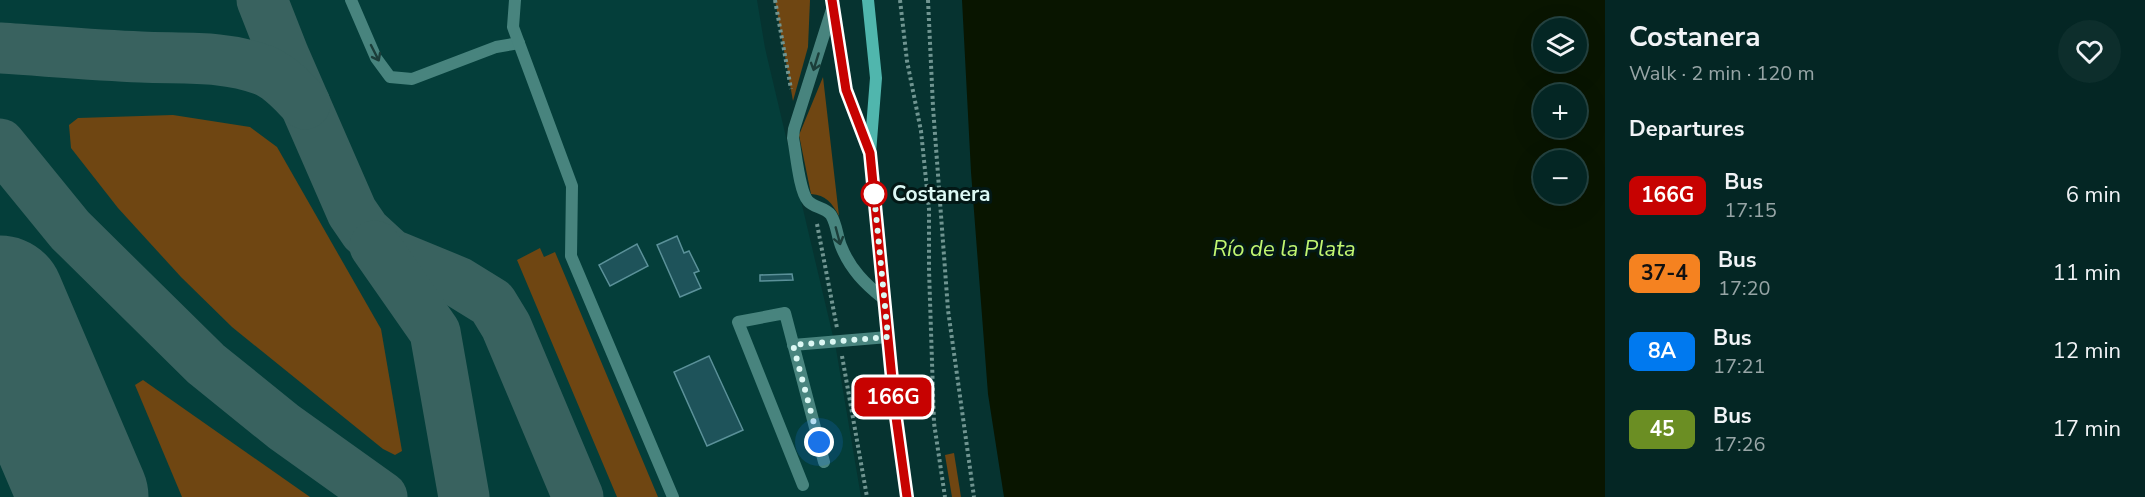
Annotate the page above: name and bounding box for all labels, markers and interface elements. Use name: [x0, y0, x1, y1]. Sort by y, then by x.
map controls: [1533, 18, 1587, 204]
button: layers: [1533, 18, 1587, 72]
text: Costanera: [1629, 18, 1760, 56]
button: heart: [2058, 20, 2121, 83]
one-way arrow: [370, 44, 381, 62]
one-way arrow: [810, 52, 821, 71]
text: Walk · 2 min · 120 m: [1629, 60, 1815, 87]
button: +: [1533, 84, 1587, 138]
text: Departures: [1629, 114, 1744, 144]
button: −: [1533, 150, 1587, 204]
text: Bus: [1724, 167, 1763, 197]
place label: Costanera: [892, 180, 991, 208]
text: 6 min: [2066, 180, 2121, 210]
marker: Costanera: [861, 181, 887, 207]
text: 166G: [1641, 181, 1694, 209]
text: 17:15: [1724, 197, 1777, 224]
one-way arrow: [833, 227, 844, 246]
water label: Río de la Plata: [1212, 234, 1356, 264]
text: Bus: [1718, 245, 1757, 275]
text: 11 min: [2053, 258, 2121, 288]
text: 37-4: [1641, 259, 1688, 287]
text: 17:20: [1718, 275, 1770, 302]
text: Bus: [1713, 323, 1752, 353]
text: 12 min: [2053, 336, 2121, 366]
text: 8A: [1648, 337, 1676, 365]
text: 17:21: [1713, 353, 1766, 380]
line badge: 166G: [851, 378, 935, 416]
text: 166G: [866, 383, 920, 411]
text: Bus: [1713, 401, 1752, 431]
text: 17 min: [2053, 414, 2121, 444]
text: 45: [1649, 415, 1675, 443]
your location: [804, 427, 834, 457]
text: 17:26: [1713, 431, 1766, 458]

